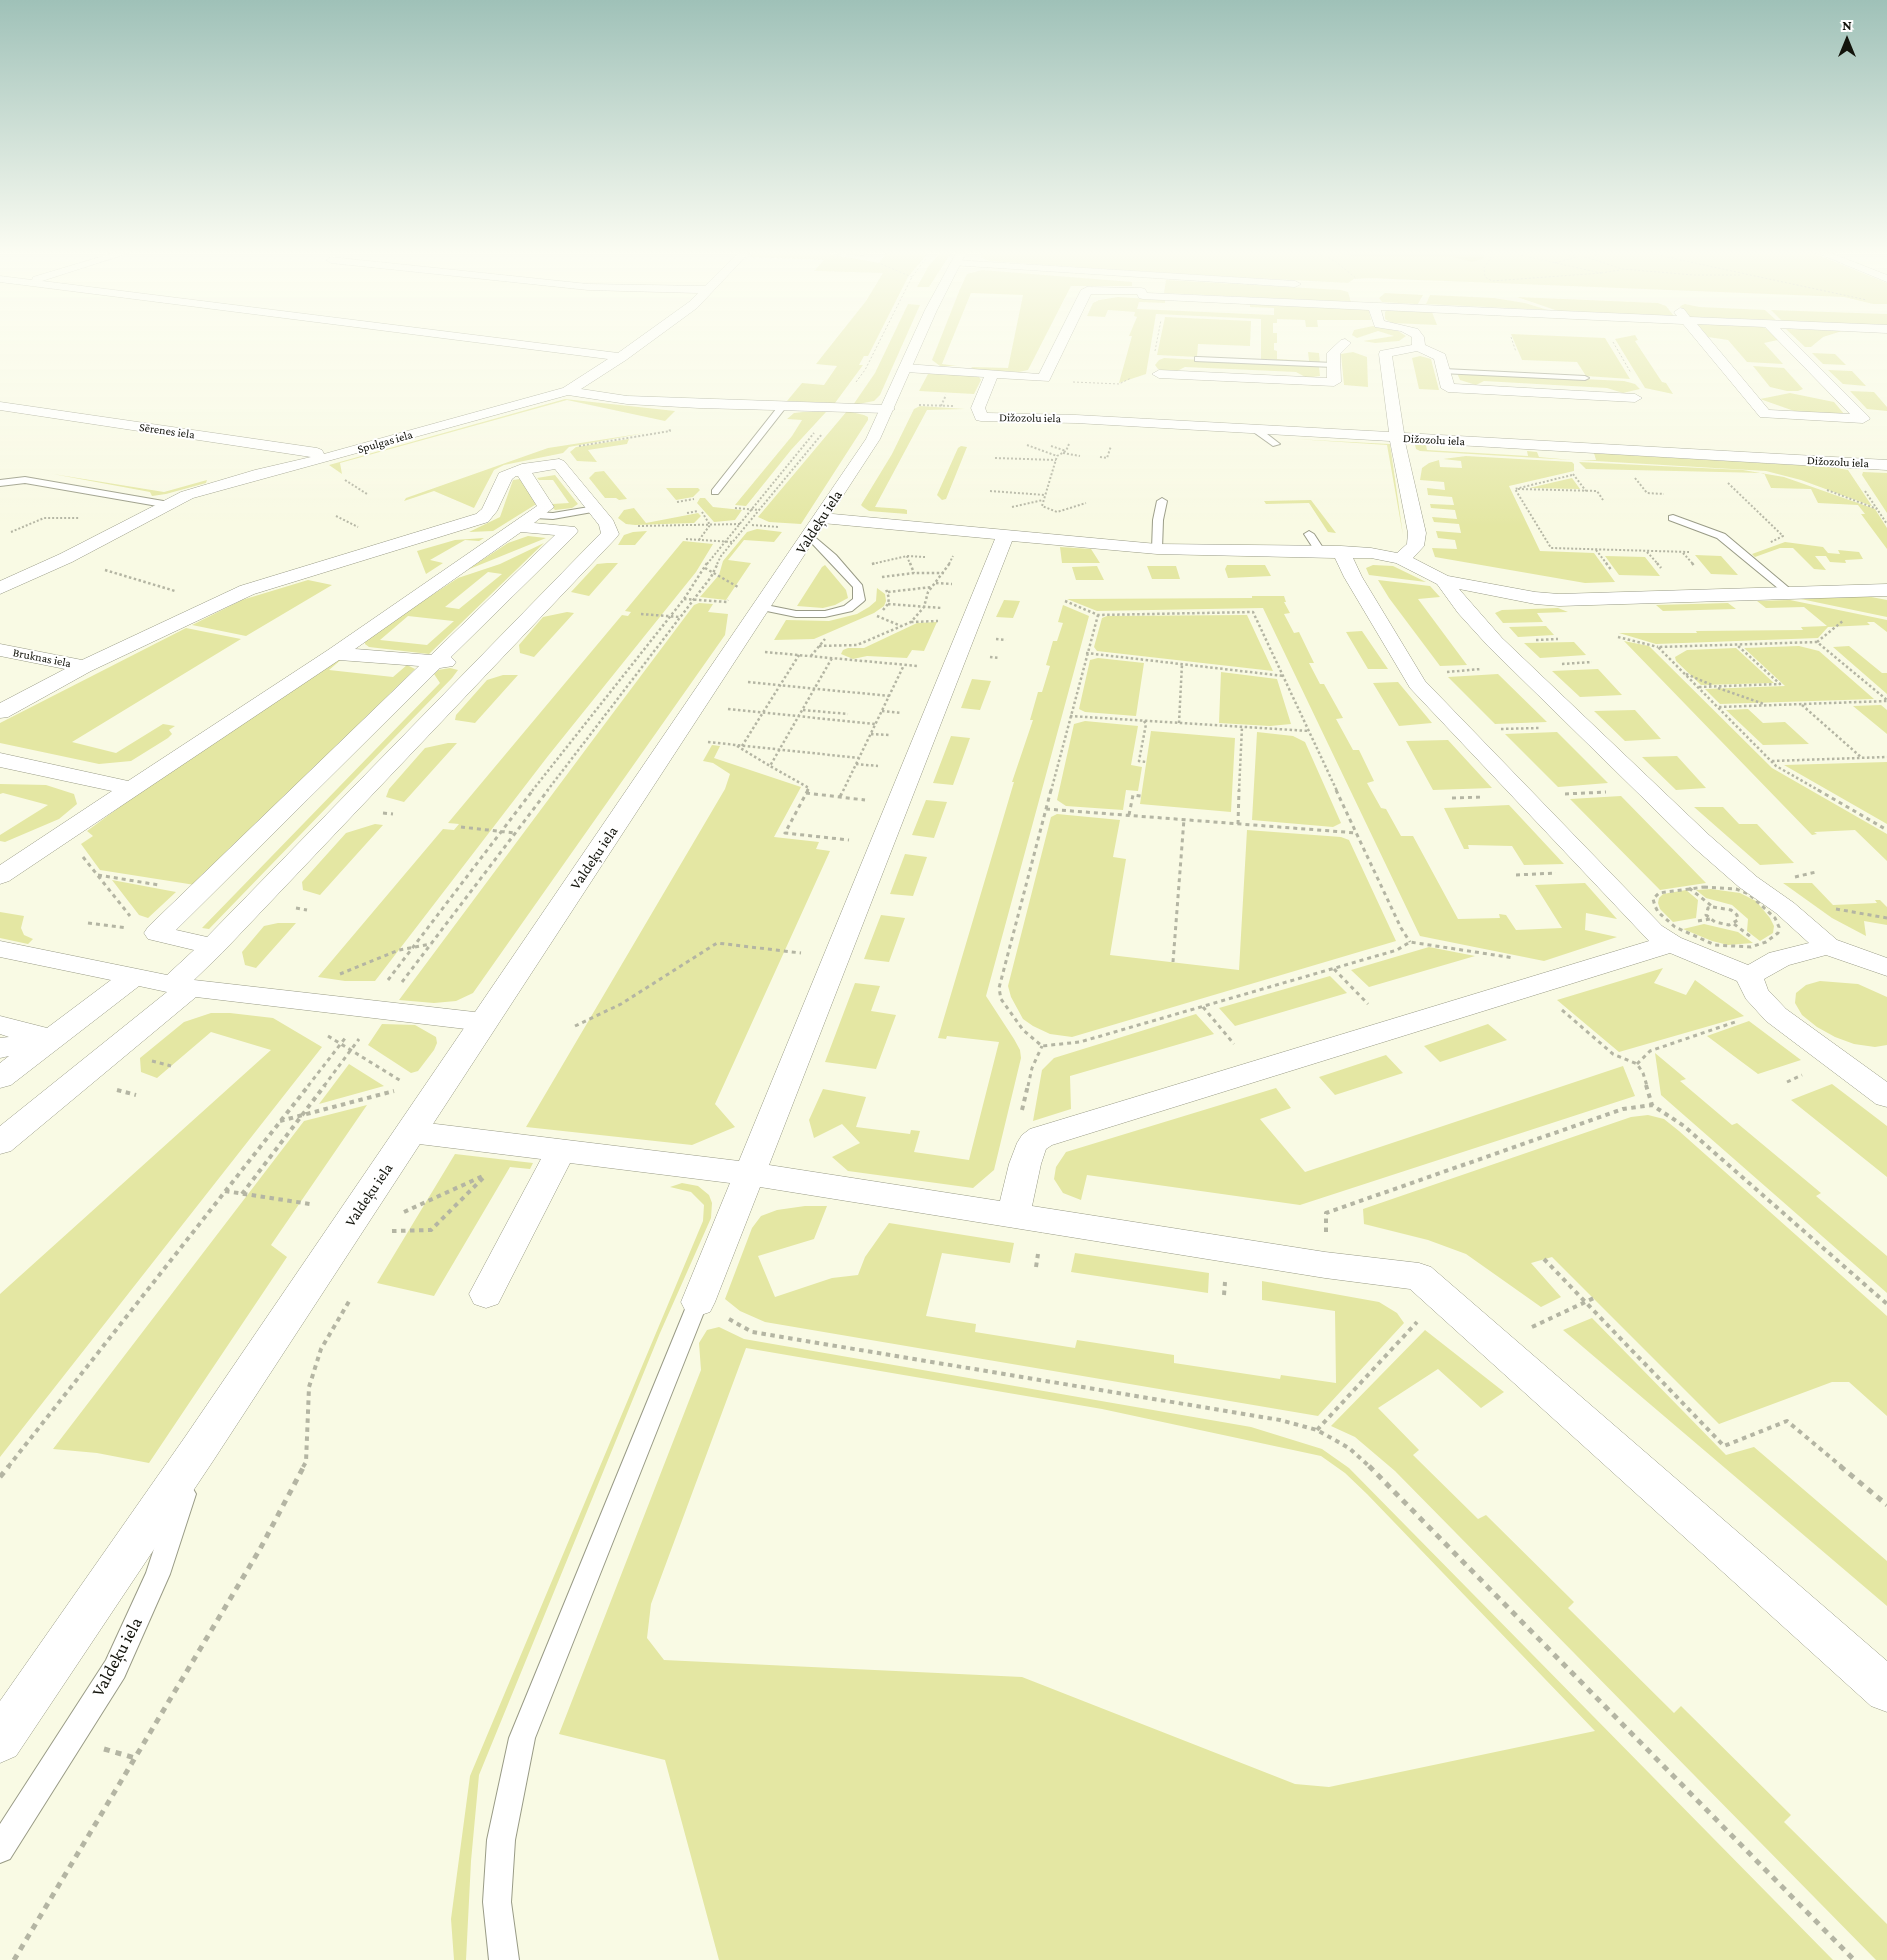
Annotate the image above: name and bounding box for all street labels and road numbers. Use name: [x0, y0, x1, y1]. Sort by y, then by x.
street label: Dižozolu iela: [999, 410, 1061, 426]
street label: Sērenes iela: [138, 420, 196, 442]
street label: Spulgas iela: [356, 427, 414, 457]
street label: Dižozolu iela: [1403, 431, 1465, 449]
street label: Dižozolu iela: [1807, 453, 1869, 471]
street label: Valdeķu iela: [792, 487, 846, 557]
street label: Bruknas iela: [12, 645, 72, 671]
street label: Valdeķu iela: [566, 823, 622, 893]
street label: Valdeķu iela: [341, 1160, 397, 1230]
street label: Valdeķu iela: [87, 1614, 147, 1700]

